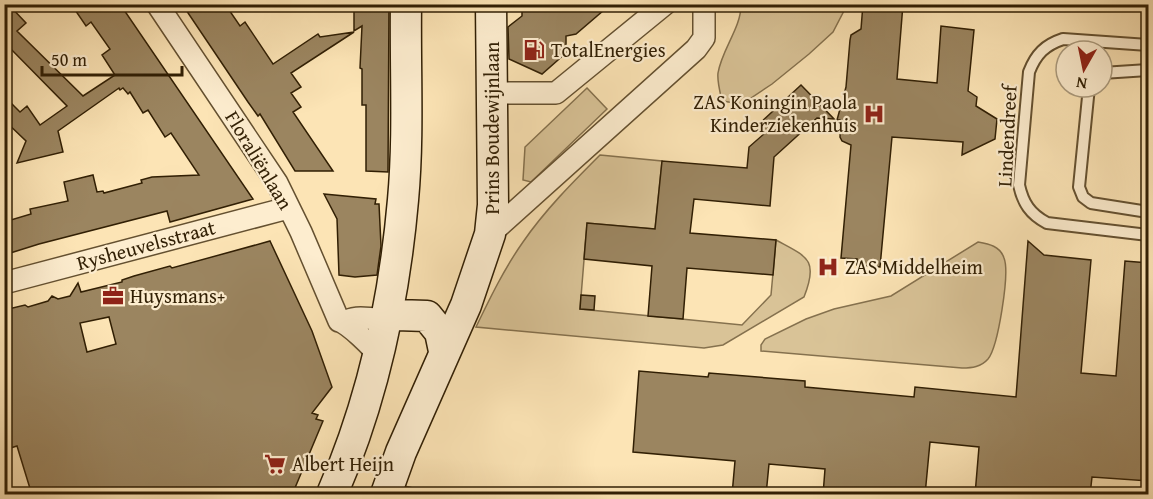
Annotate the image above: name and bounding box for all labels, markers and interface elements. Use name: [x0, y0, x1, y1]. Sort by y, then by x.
place label: TotalEnergies: [551, 35, 666, 64]
fuel station icon: TotalEnergies: [522, 38, 546, 62]
scale bar: [42, 39, 182, 77]
north arrow: [1054, 39, 1114, 99]
street label: Prins Boudewijnlaan: [477, 42, 506, 214]
text: 50 m: [51, 46, 87, 73]
text: N: [1074, 71, 1089, 97]
street label: Lindendreef: [989, 82, 1024, 188]
place label: ZAS Koningin Paola Kinderziekenhuis: [693, 87, 858, 139]
hospital icon: ZAS Koningin Paola Kinderziekenhuis: [862, 102, 886, 126]
street label: Floraliënlaan: [218, 105, 300, 215]
street label: Rysheuvelsstraat: [73, 212, 218, 277]
place label: ZAS Middelheim: [845, 252, 983, 281]
hospital icon: ZAS Middelheim: [816, 255, 840, 279]
place label: Huysmans+: [130, 281, 225, 310]
office icon: Huysmans+: [101, 284, 125, 308]
place label: Albert Heijn: [292, 449, 394, 478]
supermarket icon: Albert Heijn: [263, 452, 287, 476]

